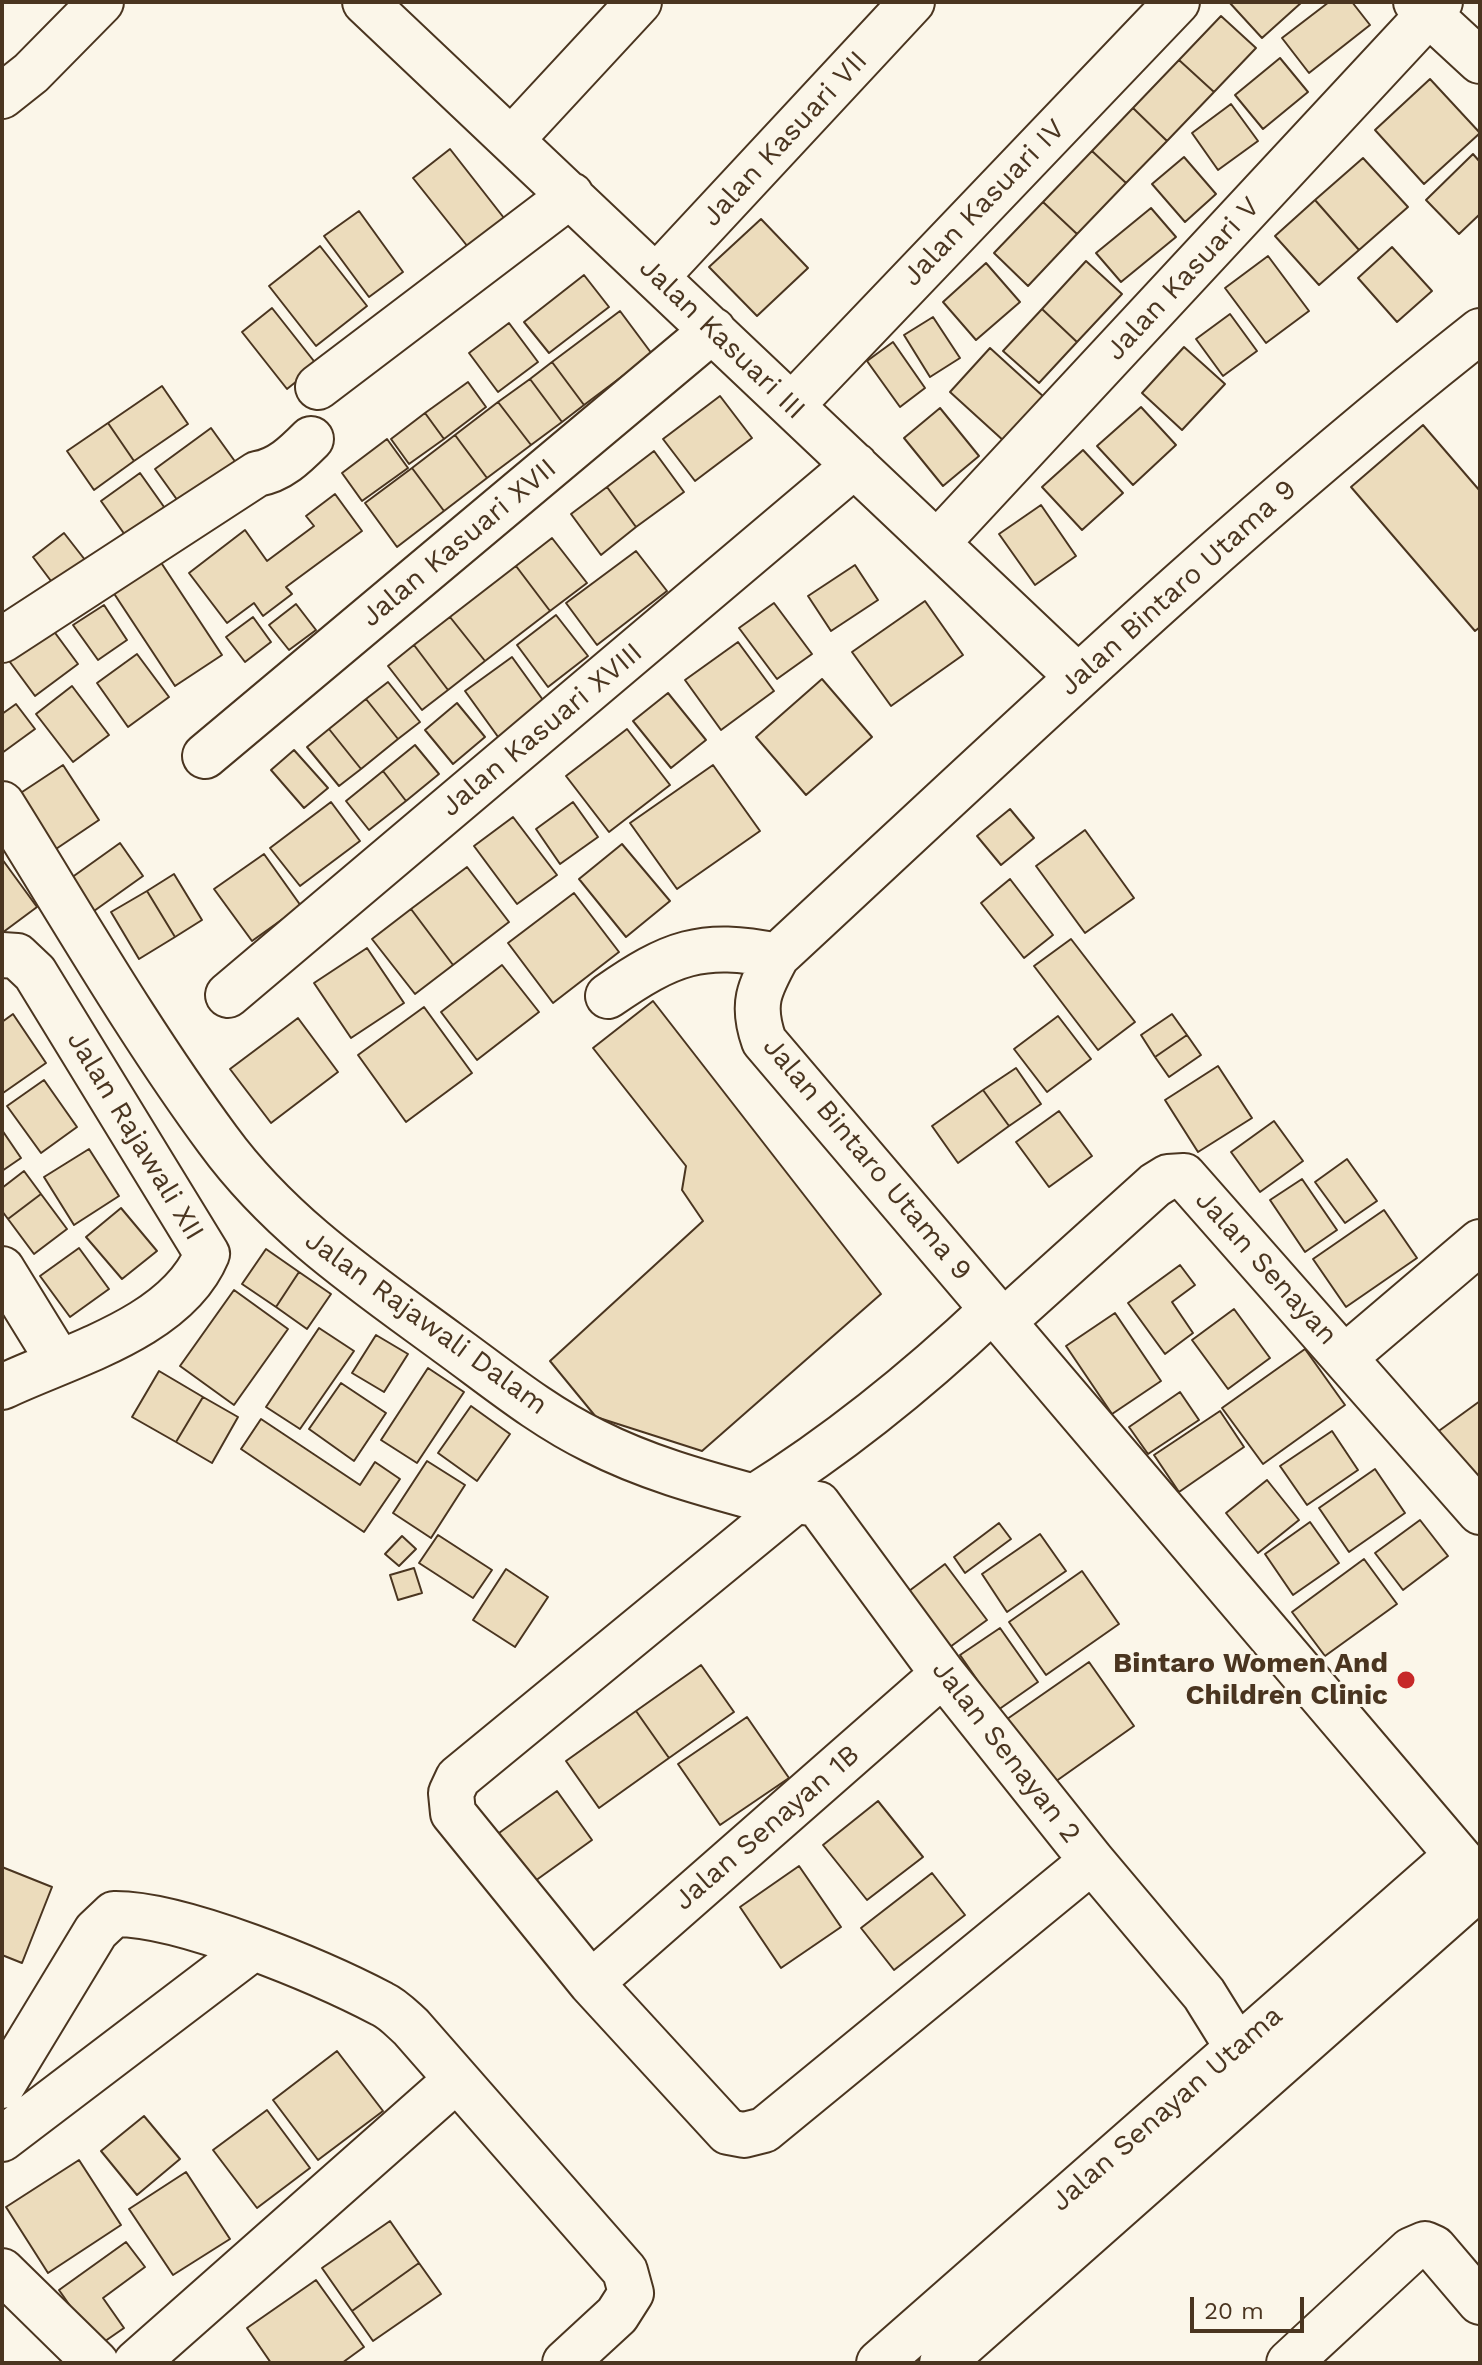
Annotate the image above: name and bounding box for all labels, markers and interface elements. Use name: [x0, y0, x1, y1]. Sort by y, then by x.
street label: Jalan Kasuari VII: [695, 44, 875, 234]
street label: Jalan Kasuari IV: [896, 113, 1072, 293]
street label: Jalan Kasuari V: [1099, 190, 1267, 368]
street label: Jalan Kasuari III: [632, 251, 812, 427]
street label: Jalan Kasuari XVII: [355, 452, 563, 634]
street label: Jalan Bintaro Utama 9: [1053, 473, 1303, 703]
street label: Jalan Kasuari XVIII: [435, 636, 649, 824]
street label: Jalan Rajawali XII: [59, 1025, 211, 1247]
street label: Jalan Bintaro Utama 9: [755, 1031, 979, 1287]
street label: Jalan Senayan: [1188, 1184, 1344, 1352]
street label: Jalan Rajawali Dalam: [298, 1224, 554, 1422]
place label: Bintaro Women And Children Clinic: [1113, 1647, 1388, 1713]
street label: Jalan Senayan 2: [924, 1654, 1088, 1850]
marker: Bintaro Women And Children Clinic: [1395, 1669, 1417, 1691]
street label: Jalan Senayan 1B: [667, 1738, 867, 1918]
street label: Jalan Senayan Utama: [1044, 1999, 1290, 2219]
scale bar: [1194, 2281, 1308, 2331]
text: 20 m: [1204, 2297, 1264, 2325]

